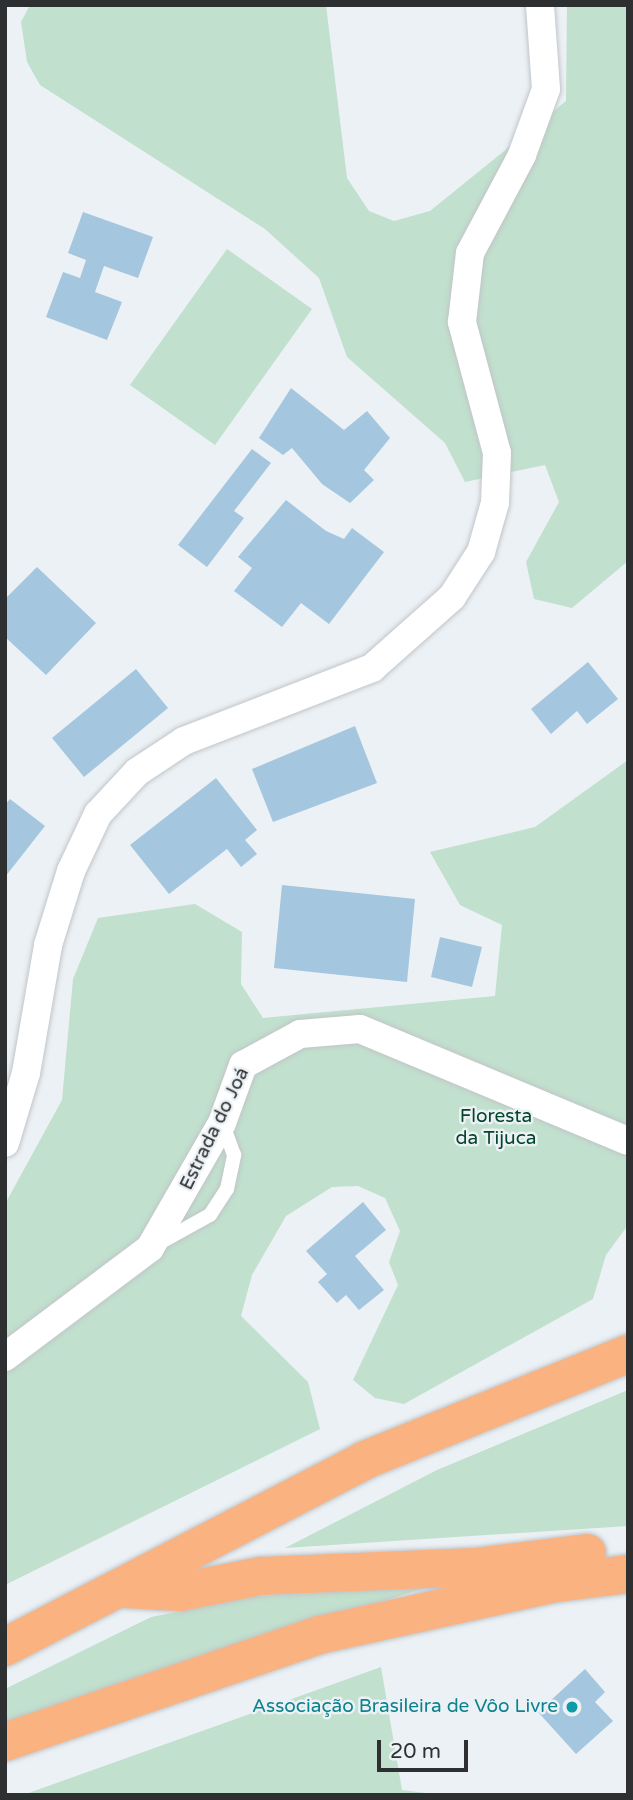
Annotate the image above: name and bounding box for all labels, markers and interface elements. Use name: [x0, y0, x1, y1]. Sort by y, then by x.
street label: Estrada do Joá: [176, 1064, 254, 1194]
park label: Floresta da Tijuca: [456, 1106, 536, 1150]
place label: Associação Brasileira de Vôo Livre: [252, 1696, 558, 1718]
marker: Associação Brasileira de Vôo Livre: [564, 1699, 580, 1715]
scale bar: [381, 1727, 472, 1771]
text: 20 m: [390, 1739, 441, 1764]

